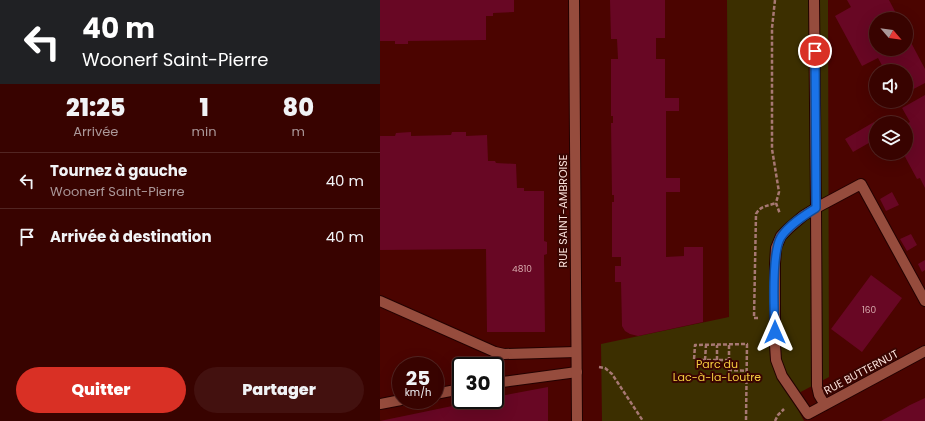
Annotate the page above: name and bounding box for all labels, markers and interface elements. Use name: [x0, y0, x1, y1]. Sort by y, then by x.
text: 40 m: [82, 9, 155, 48]
north arrow: [869, 12, 913, 56]
map controls: [869, 12, 913, 160]
icon: left: [16, 16, 68, 68]
pin: [798, 34, 832, 68]
icon: arrive: [804, 40, 826, 62]
text: Woonerf Saint-Pierre: [82, 47, 268, 72]
button: sound: [869, 64, 913, 108]
text: 21:25: [66, 91, 126, 124]
text: 1: [199, 91, 209, 124]
text: 80: [283, 91, 314, 124]
button: layers: [869, 116, 913, 160]
text: Arrivée: [73, 122, 118, 141]
text: min: [192, 122, 217, 141]
text: m: [292, 122, 305, 141]
street label: RUE SAINT-AMBROISE: [555, 155, 571, 267]
text: Tournez à gauche: [50, 160, 187, 181]
icon: left: [16, 170, 38, 192]
text: 40 m: [326, 170, 364, 191]
text: Woonerf Saint-Pierre: [50, 182, 185, 201]
icon: arrive: [16, 226, 38, 248]
text: Arrivée à destination: [50, 226, 212, 247]
text: 40 m: [326, 226, 364, 247]
house number: 4810: [512, 263, 532, 275]
house number: 160: [862, 304, 876, 316]
position arrow: [754, 311, 796, 353]
street label: RUE BUTTERNUT: [821, 346, 901, 398]
park label: Parc du Lac-à-la-Loutre: [673, 356, 761, 385]
speed limit sign: 30: [452, 357, 504, 409]
text: 25: [406, 364, 430, 392]
button: Quitter: [16, 367, 186, 413]
button: Partager: [194, 367, 364, 413]
text: km/h: [405, 385, 431, 400]

